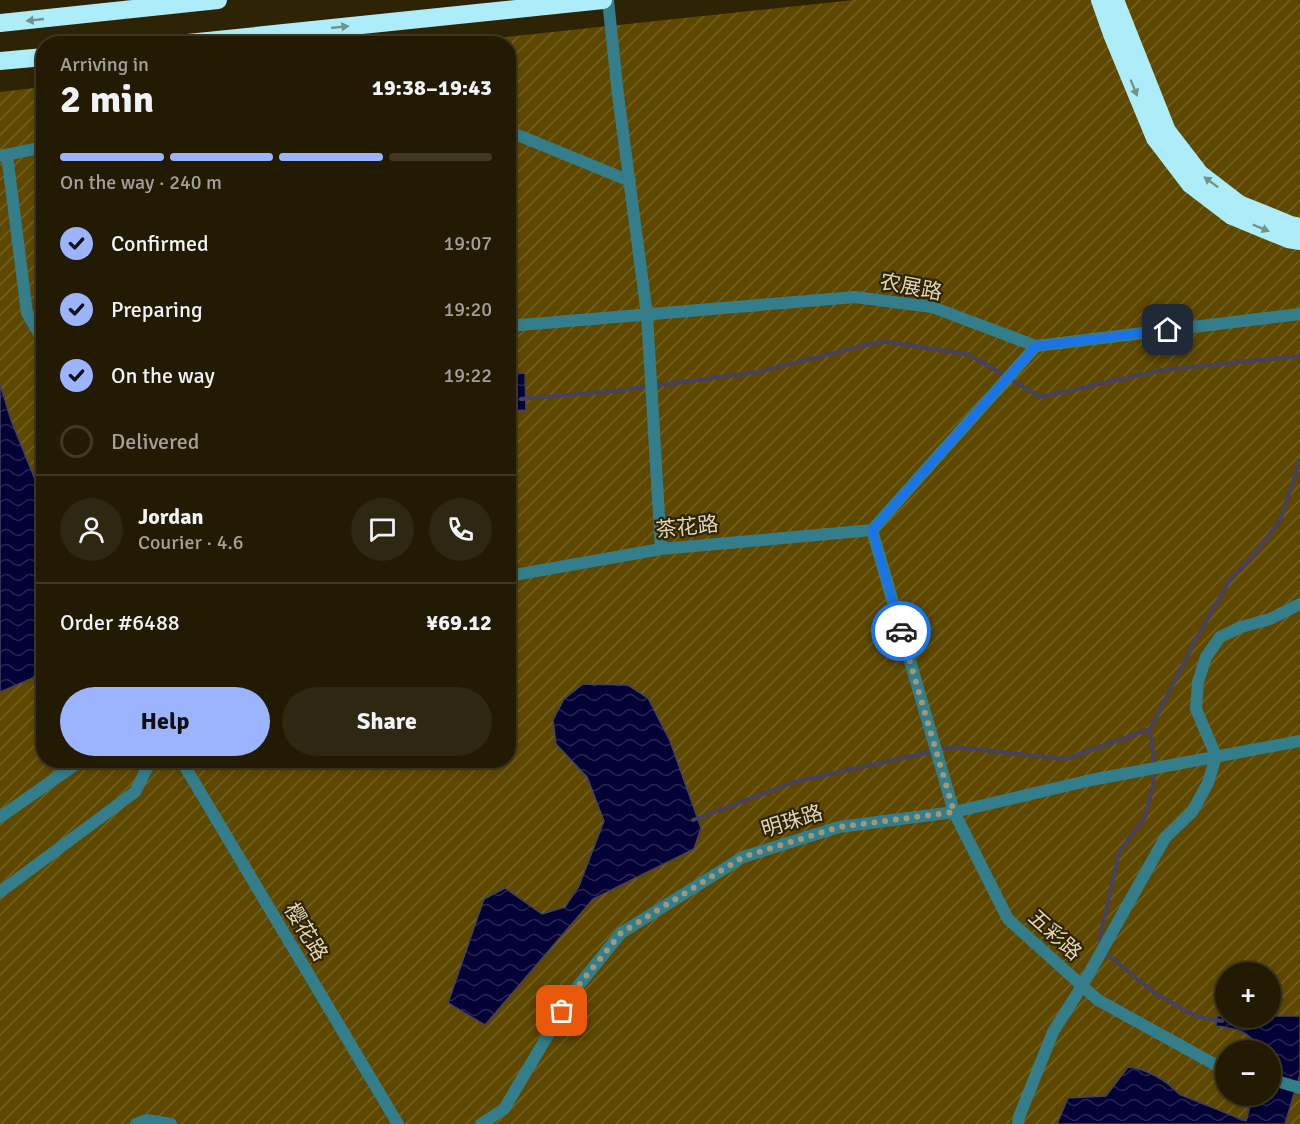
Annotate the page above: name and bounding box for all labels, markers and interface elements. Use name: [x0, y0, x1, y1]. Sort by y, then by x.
one-way arrow: [25, 15, 44, 25]
one-way arrow: [331, 22, 350, 32]
text: Arriving in: [60, 52, 149, 77]
text: 19:38–19:43: [372, 74, 492, 101]
text: 2 min: [60, 75, 154, 123]
one-way arrow: [1129, 80, 1139, 98]
text: On the way · 240 m: [60, 170, 222, 195]
one-way arrow: [1204, 177, 1219, 189]
one-way arrow: [1252, 223, 1269, 232]
icon: check: [60, 227, 93, 260]
text: Confirmed: [111, 230, 209, 257]
text: 19:07: [443, 231, 492, 256]
street label: 农展路: [878, 268, 944, 306]
icon: check: [60, 293, 93, 326]
text: Preparing: [111, 296, 203, 323]
text: 19:20: [443, 297, 492, 322]
pin: [1142, 304, 1193, 355]
icon: home: [1151, 313, 1184, 346]
icon: check: [60, 359, 93, 392]
text: On the way: [111, 362, 215, 389]
text: 19:22: [443, 363, 492, 388]
text: Delivered: [111, 428, 199, 455]
button: person: [60, 498, 123, 561]
button: chat: [351, 498, 414, 561]
button: phone: [429, 498, 492, 561]
text: Jordan: [138, 503, 204, 530]
street label: 茶花路: [654, 511, 720, 543]
text: Courier · 4.6: [138, 530, 244, 555]
courier: [871, 601, 931, 661]
text: Order #6488: [60, 609, 180, 636]
text: ¥69.12: [426, 609, 492, 636]
icon: car: [885, 615, 918, 648]
button: Help: [60, 687, 270, 756]
button: Share: [282, 687, 492, 756]
street label: 明珠路: [758, 799, 826, 843]
street label: 樱花路: [279, 898, 333, 966]
street label: 五彩路: [1023, 904, 1087, 966]
map controls: [1215, 962, 1281, 1106]
button: +: [1215, 962, 1281, 1028]
pin: [536, 985, 587, 1036]
icon: bag: [545, 994, 578, 1027]
button: −: [1215, 1040, 1281, 1106]

